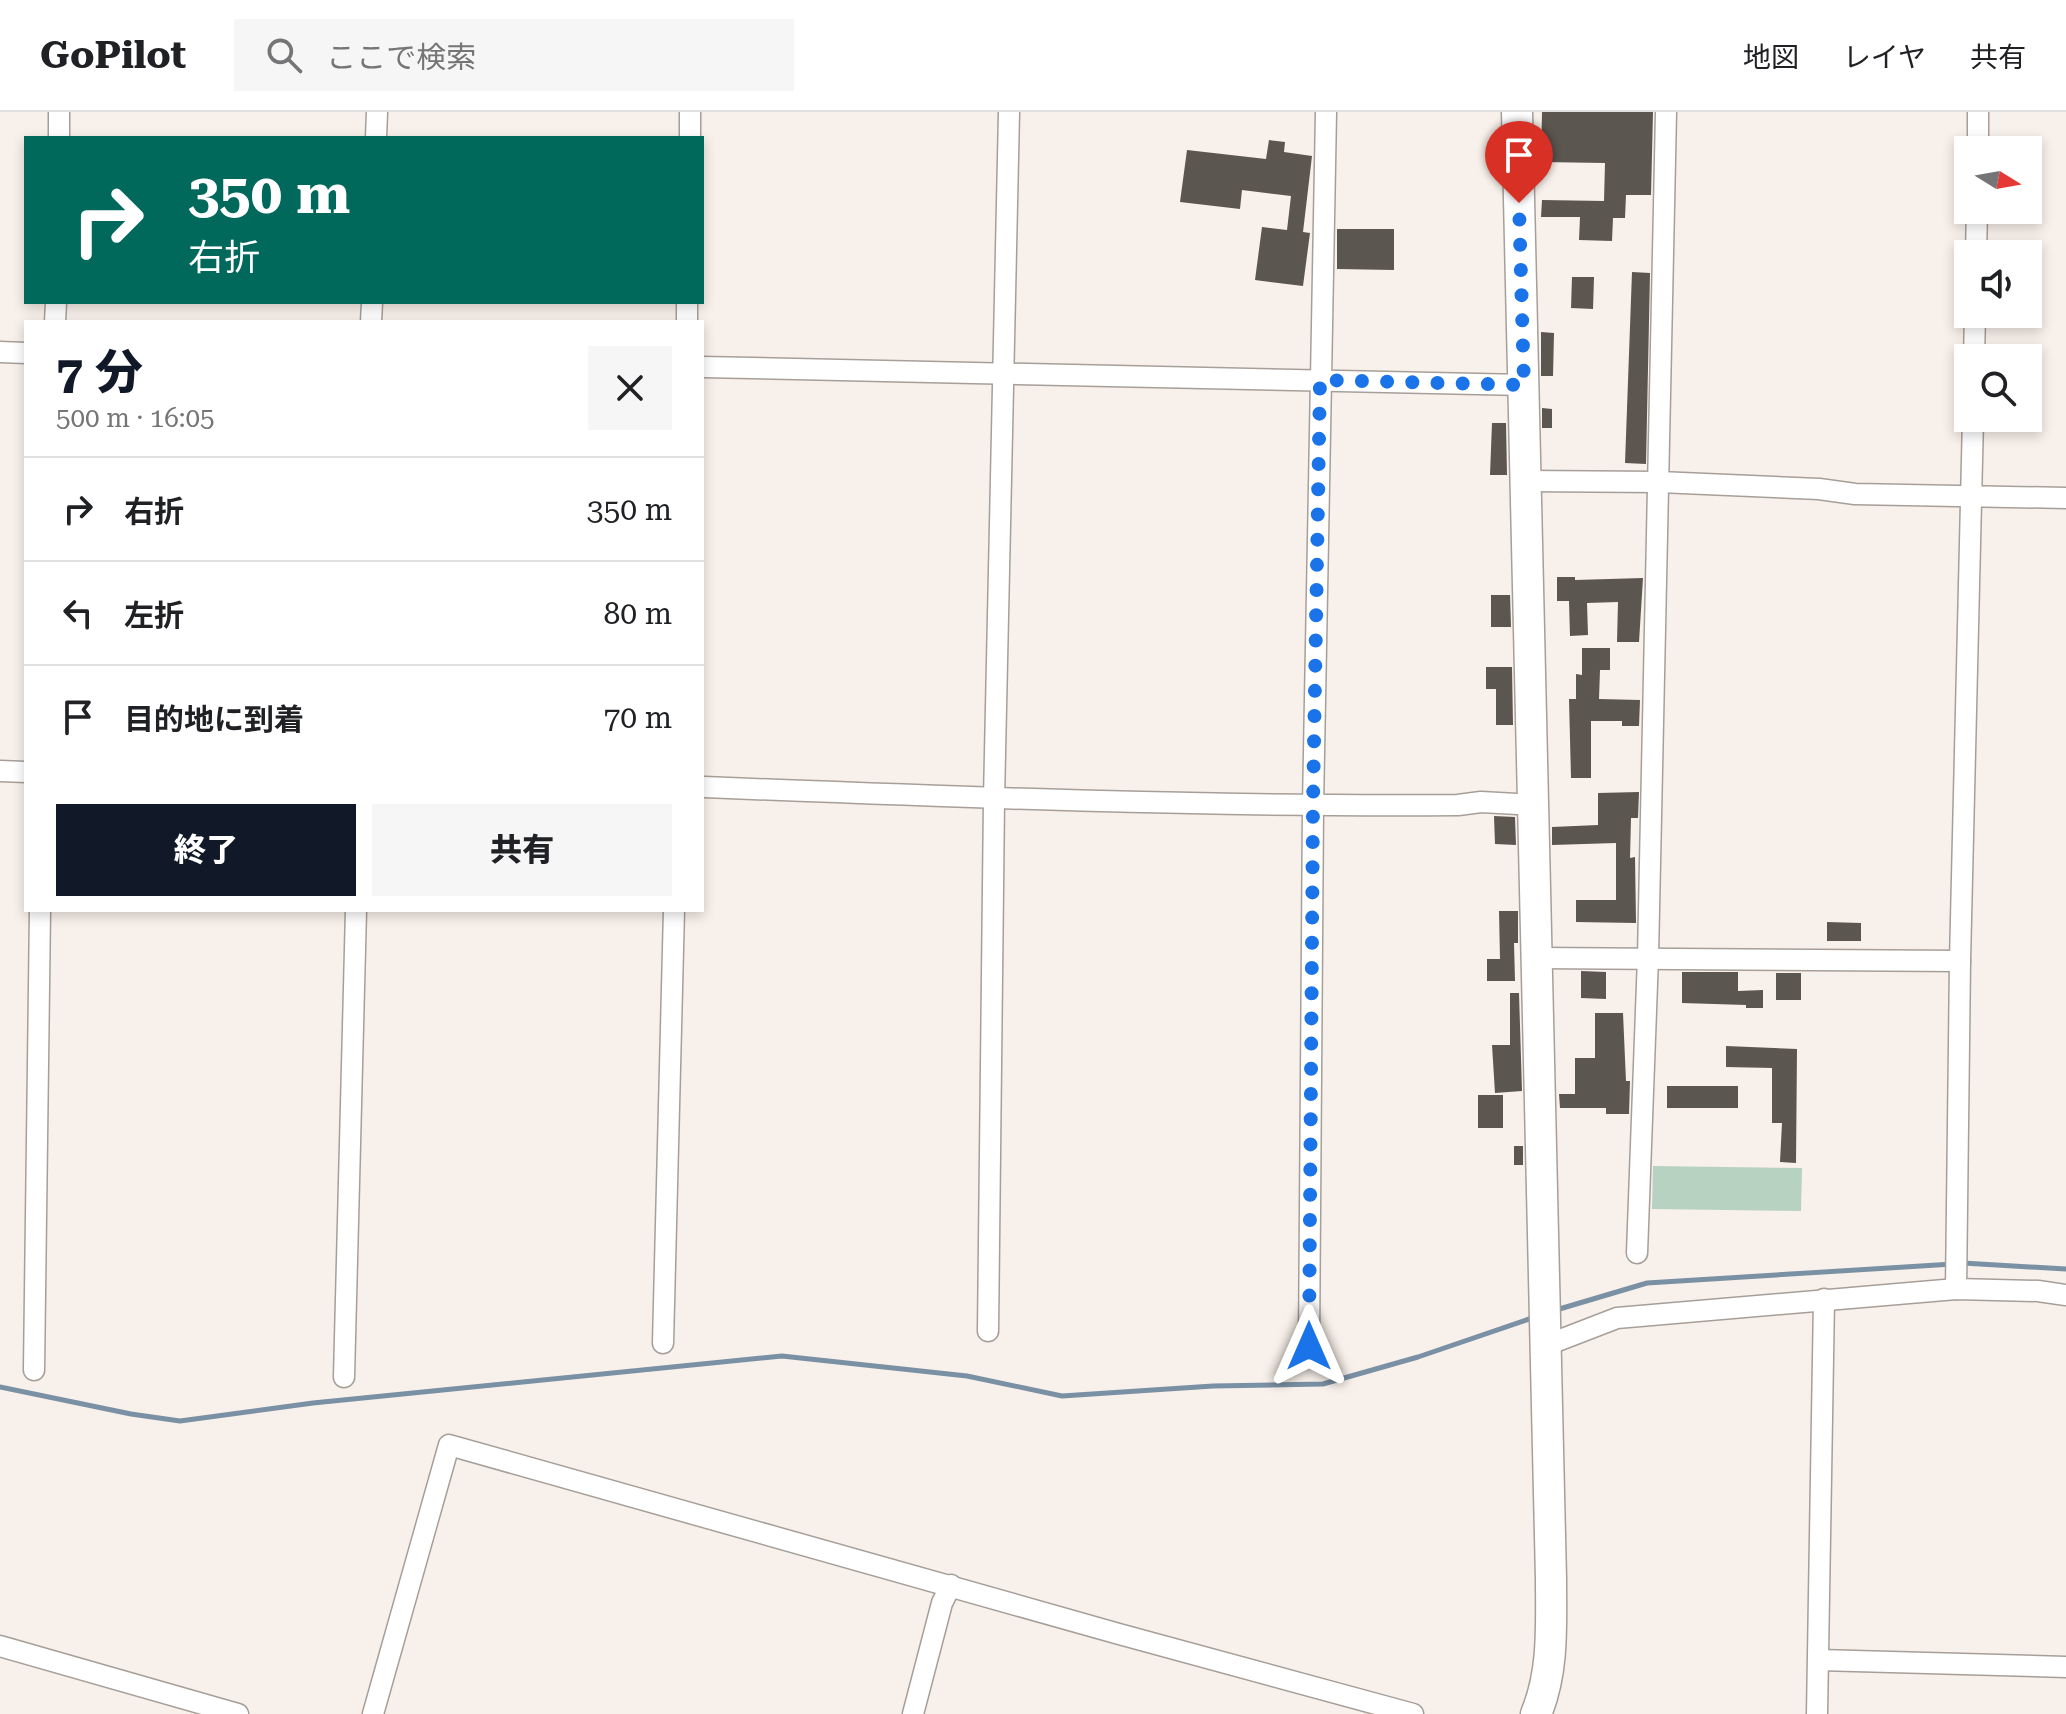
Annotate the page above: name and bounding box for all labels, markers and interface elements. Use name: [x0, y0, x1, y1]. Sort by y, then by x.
search box: [234, 19, 794, 91]
text: GoPilot: [40, 33, 186, 77]
icon: search: [262, 33, 306, 77]
text: ここで検索: [326, 40, 476, 75]
text: 地図: [1743, 41, 1799, 74]
text: レイヤ: [1843, 41, 1926, 74]
text: 共有: [1970, 41, 2026, 74]
pin: [1485, 121, 1553, 203]
icon: arrive: [1497, 133, 1541, 177]
north arrow: [1954, 136, 2042, 224]
map controls: [1954, 136, 2042, 432]
text: 350 m: [188, 161, 350, 227]
icon: right: [56, 168, 160, 272]
text: 右折: [188, 237, 260, 279]
button: sound: [1954, 240, 2042, 328]
button: search: [1954, 344, 2042, 432]
text: 7 分: [56, 345, 143, 401]
button: close: [588, 346, 672, 430]
text: 500 m · 16:05: [56, 403, 215, 433]
icon: right: [56, 487, 100, 531]
text: 350 m: [587, 492, 672, 527]
text: 右折: [124, 494, 184, 529]
icon: left: [56, 591, 100, 635]
text: 80 m: [603, 596, 672, 631]
text: 左折: [124, 598, 184, 633]
icon: arrive: [56, 695, 100, 739]
text: 70 m: [603, 700, 672, 735]
text: 目的地に到着: [124, 702, 304, 737]
button: 終了: [56, 804, 356, 896]
button: 共有: [372, 804, 672, 896]
position arrow: [1267, 1304, 1351, 1388]

